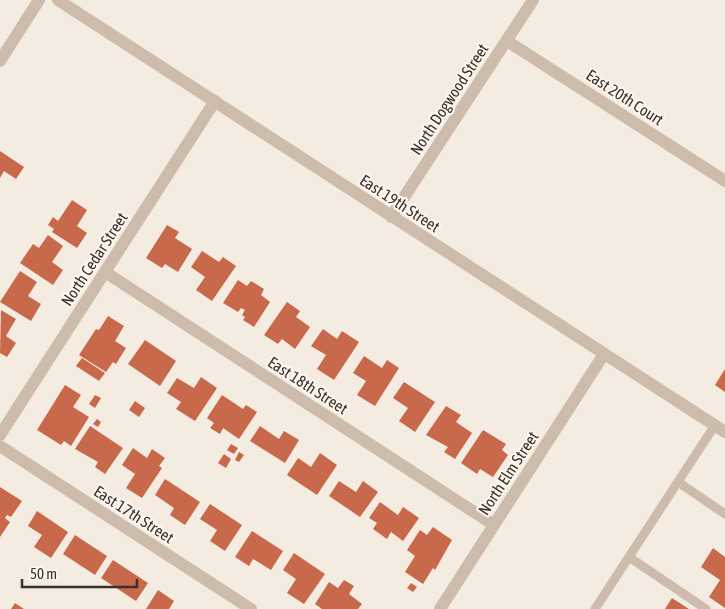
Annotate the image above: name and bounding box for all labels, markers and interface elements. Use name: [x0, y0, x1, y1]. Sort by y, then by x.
street label: North Dogwood Street: [406, 40, 493, 158]
street label: East 20th Court: [583, 66, 667, 129]
street label: East 19th Street: [357, 171, 444, 236]
street label: North Cedar Street: [57, 209, 131, 309]
street label: East 18th Street: [265, 353, 352, 418]
street label: North Elm Street: [474, 428, 542, 518]
street label: East 17th Street: [91, 482, 178, 547]
scale bar: [22, 556, 138, 588]
text: 50 m: [30, 565, 57, 582]

